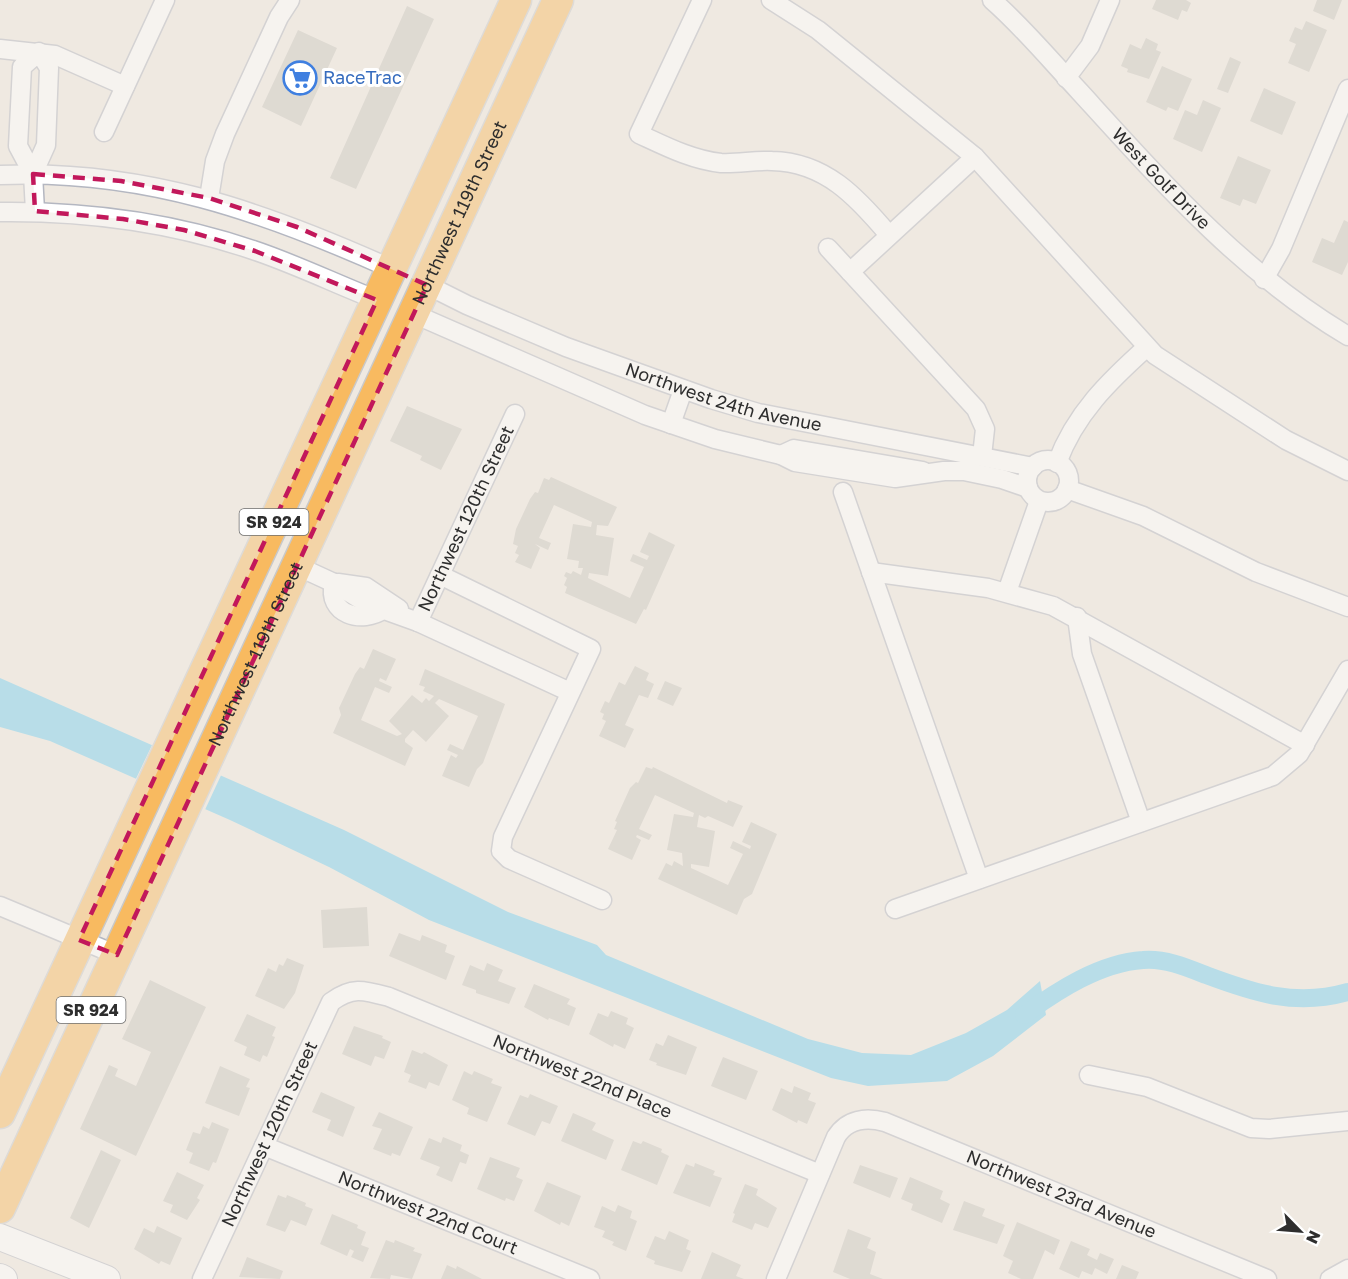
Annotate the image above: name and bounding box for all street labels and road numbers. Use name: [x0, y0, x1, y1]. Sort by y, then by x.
street label: Northwest 119th Street: [407, 117, 511, 308]
street label: West Golf Drive: [1108, 122, 1216, 234]
street label: Northwest 24th Avenue: [623, 357, 824, 435]
street label: Northwest 120th Street: [413, 422, 518, 615]
road number: SR 924: [240, 509, 308, 535]
street label: Northwest 119th Street: [203, 558, 307, 749]
road number: SR 924: [56, 997, 125, 1023]
street label: Northwest 22nd Place: [490, 1029, 676, 1122]
street label: Northwest 120th Street: [216, 1037, 321, 1230]
street label: Northwest 23rd Avenue: [963, 1145, 1160, 1242]
street label: Northwest 22nd Court: [335, 1165, 521, 1258]

